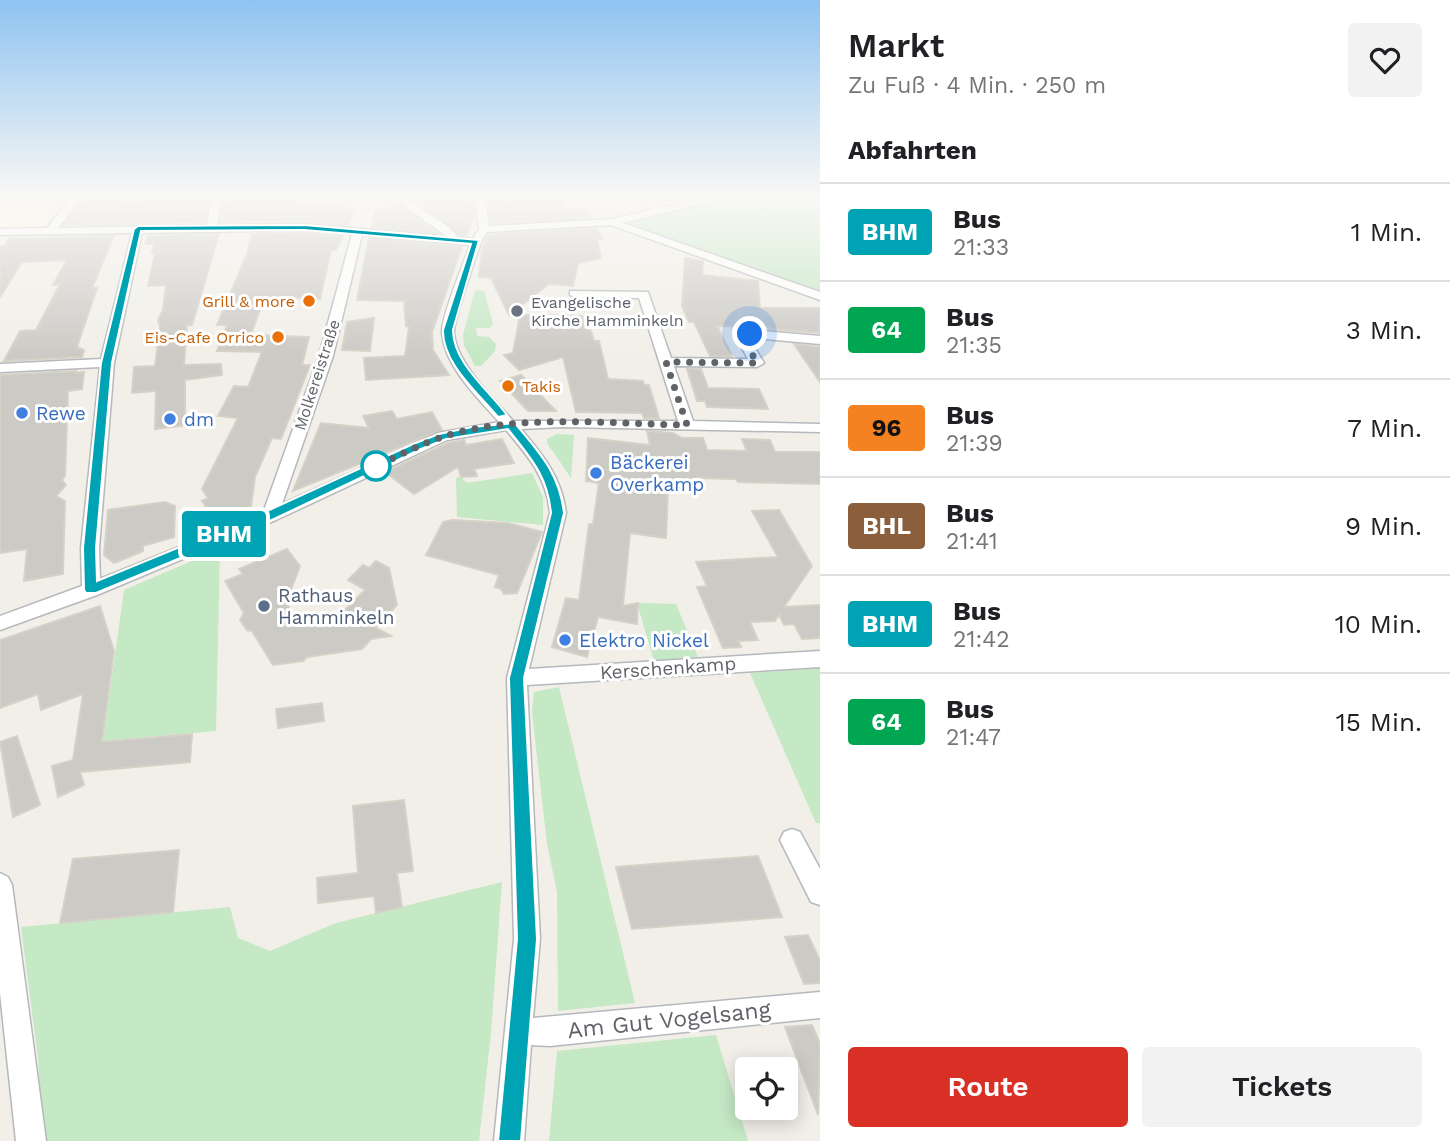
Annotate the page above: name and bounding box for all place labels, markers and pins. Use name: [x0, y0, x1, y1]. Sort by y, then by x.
place label: Grill & more: [202, 292, 295, 311]
marker: Grill & more: [301, 293, 317, 309]
place label: Evangelische Kirche Hamminkeln: [531, 293, 684, 330]
marker: Evangelische Kirche Hamminkeln: [509, 303, 525, 319]
place label: Eis-Cafe Orrico: [144, 328, 264, 347]
marker: Eis-Cafe Orrico: [270, 329, 286, 345]
place label: Takis: [522, 377, 561, 396]
marker: Takis: [500, 378, 516, 394]
place label: Rewe: [36, 402, 86, 425]
marker: Rewe: [14, 405, 30, 421]
place label: dm: [184, 408, 214, 431]
marker: dm: [162, 411, 178, 427]
unlabelled marker: [361, 451, 391, 481]
place label: Bäckerei Overkamp: [610, 451, 704, 496]
marker: Bäckerei Overkamp: [588, 465, 604, 481]
place label: Rathaus Hamminkeln: [278, 584, 395, 629]
marker: Rathaus Hamminkeln: [256, 598, 272, 614]
place label: Elektro Nickel: [579, 629, 709, 652]
marker: Elektro Nickel: [557, 632, 573, 648]

